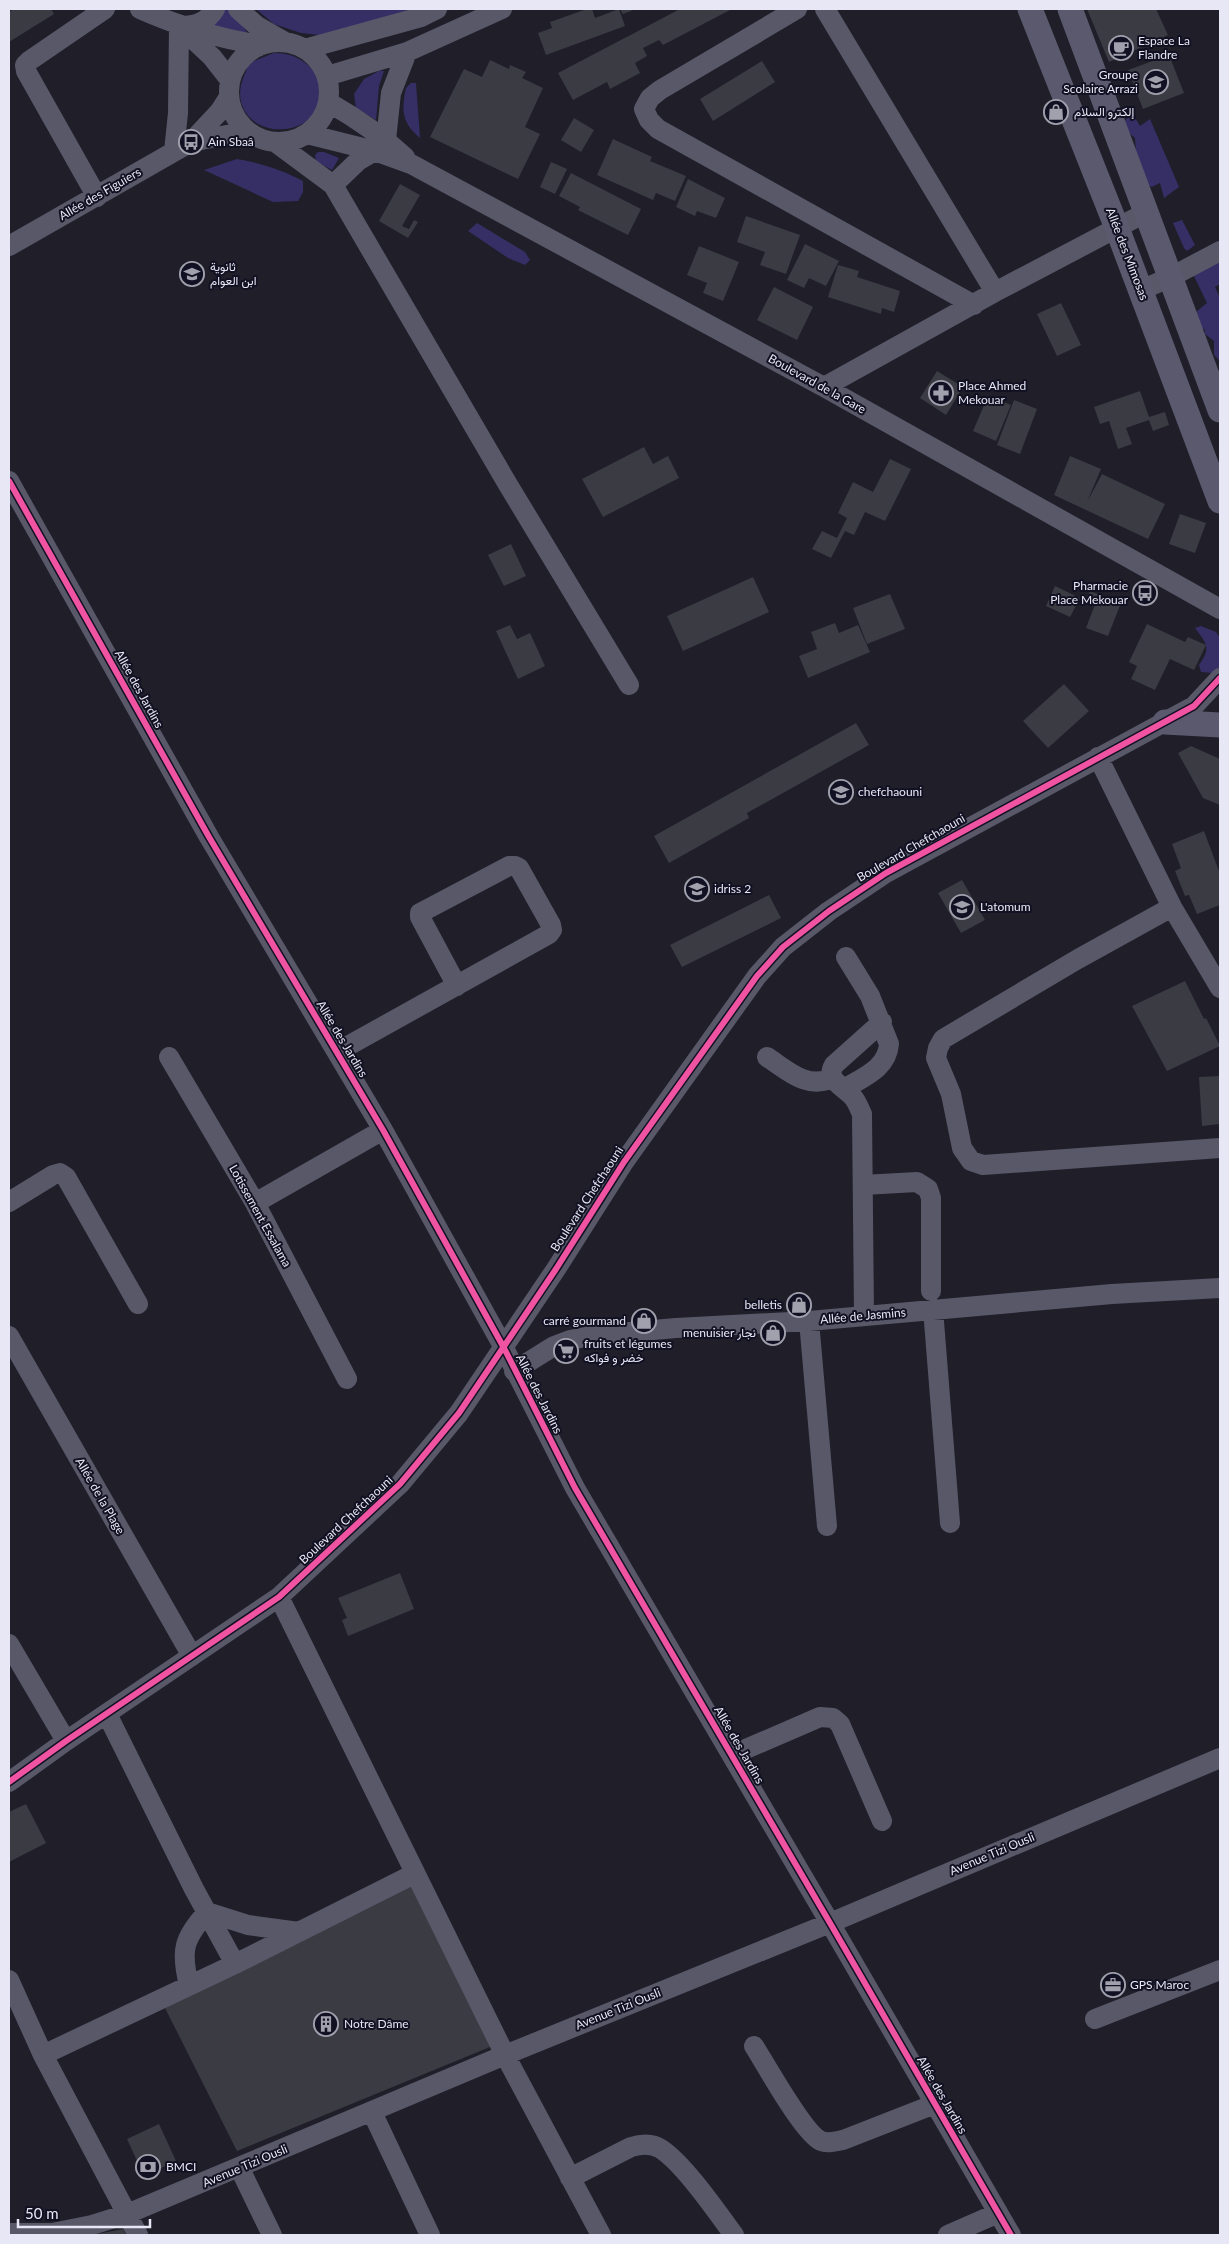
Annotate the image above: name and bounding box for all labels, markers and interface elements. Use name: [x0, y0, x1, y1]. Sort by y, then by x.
place label: Espace La Flandre: [1138, 33, 1190, 62]
cafe icon: Espace La Flandre: [1108, 35, 1134, 61]
place label: Groupe Scolaire Arrazi: [1063, 67, 1138, 96]
school or university icon: Groupe Scolaire Arrazi: [1143, 69, 1169, 95]
shop icon: إلكترو السلام: [1043, 99, 1069, 125]
place label: إلكترو السلام: [1074, 104, 1134, 120]
bus stop icon: Ain Sbaâ: [178, 129, 204, 155]
place label: Ain Sbaâ: [208, 134, 254, 149]
street label: Allée des Figuiers: [56, 164, 143, 223]
street label: Allée des Mimosas: [1103, 205, 1152, 302]
place label: ثانوية ابن العوام: [210, 259, 256, 289]
school or university icon: ثانوية ابن العوام: [179, 261, 205, 287]
street label: Boulevard de la Gare: [766, 351, 869, 417]
place label: Place Ahmed Mekouar: [958, 378, 1026, 407]
pharmacy icon: Place Ahmed Mekouar: [928, 380, 954, 406]
place label: Pharmacie Place Mekouar: [1050, 578, 1129, 607]
bus stop icon: Pharmacie Place Mekouar: [1132, 580, 1158, 606]
street label: Allée des Jardins: [112, 647, 167, 730]
school or university icon: chefchaouni: [828, 779, 854, 805]
place label: chefchaouni: [858, 784, 922, 799]
street label: Boulevard Chefchaouni: [854, 810, 968, 885]
school or university icon: idriss 2: [684, 876, 710, 902]
place label: idriss 2: [714, 881, 751, 896]
school or university icon: L'atomum: [949, 894, 975, 920]
place label: L'atomum: [980, 899, 1031, 914]
street label: Allée des Jardins: [314, 998, 371, 1080]
street label: Boulevard Chefchaouni: [547, 1143, 626, 1254]
street label: Lotissement Essalama: [226, 1162, 295, 1270]
shop icon: belletis: [786, 1292, 812, 1318]
place label: belletis: [744, 1297, 782, 1312]
street label: Allée de Jasmins: [820, 1304, 906, 1327]
shop icon: carré gourmand: [631, 1308, 657, 1334]
place label: carré gourmand: [543, 1313, 626, 1328]
shop icon: menuisier نجار: [760, 1320, 786, 1346]
place label: menuisier نجار: [683, 1325, 756, 1341]
place label: fruits et légumes خضر و فواكه: [584, 1336, 672, 1366]
supermarket icon: fruits et légumes خضر و فواكه: [553, 1338, 579, 1364]
street label: Allée des Jardins: [513, 1352, 566, 1436]
street label: Allée de la Plage: [72, 1455, 128, 1537]
street label: Boulevard Chefchaouni: [296, 1472, 396, 1567]
street label: Allée des Jardins: [711, 1703, 768, 1786]
street label: Avenue Tizi Ousli: [947, 1829, 1037, 1878]
office icon: GPS Maroc: [1100, 1972, 1126, 1998]
place label: GPS Maroc: [1130, 1977, 1189, 1992]
street label: Avenue Tizi Ousli: [573, 1985, 663, 2033]
building icon: Notre Dâme: [313, 2011, 339, 2037]
place label: Notre Dâme: [344, 2016, 409, 2031]
street label: Allée des Jardins: [914, 2053, 971, 2136]
street label: Avenue Tizi Ousli: [200, 2141, 290, 2190]
bank icon: BMCI: [135, 2154, 161, 2180]
place label: BMCI: [166, 2159, 196, 2174]
scale bar: [18, 2196, 150, 2228]
text: 50 m: [25, 2204, 59, 2222]

